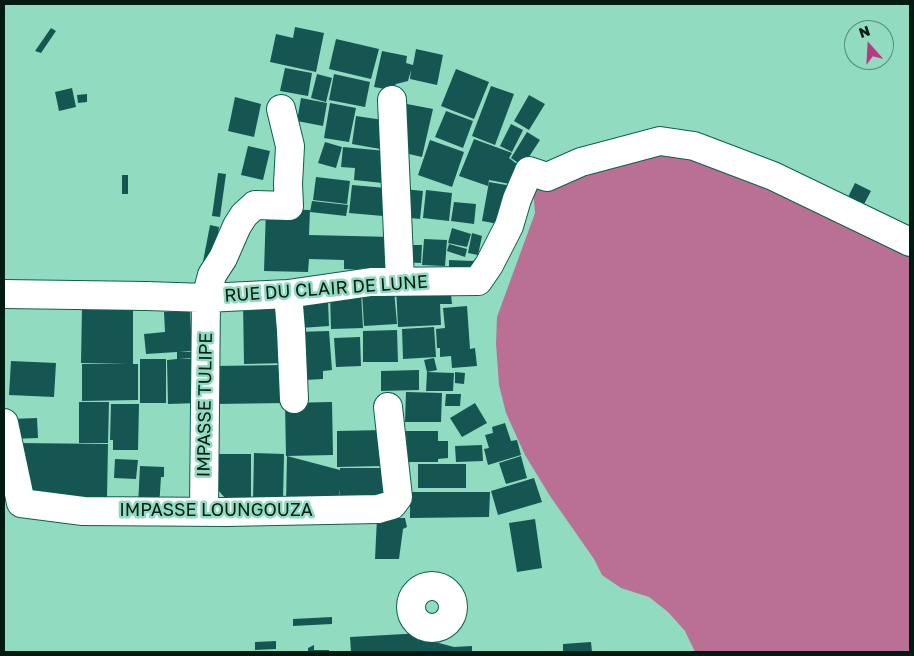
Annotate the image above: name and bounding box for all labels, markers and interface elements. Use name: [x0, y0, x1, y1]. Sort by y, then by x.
north arrow: [844, 20, 894, 70]
text: N: [856, 22, 872, 41]
street label: RUE DU CLAIR DE LUNE: [223, 271, 429, 307]
street label: IMPASSE TULIPE: [193, 332, 217, 478]
street label: IMPASSE LOUNGOUZA: [119, 499, 313, 521]

